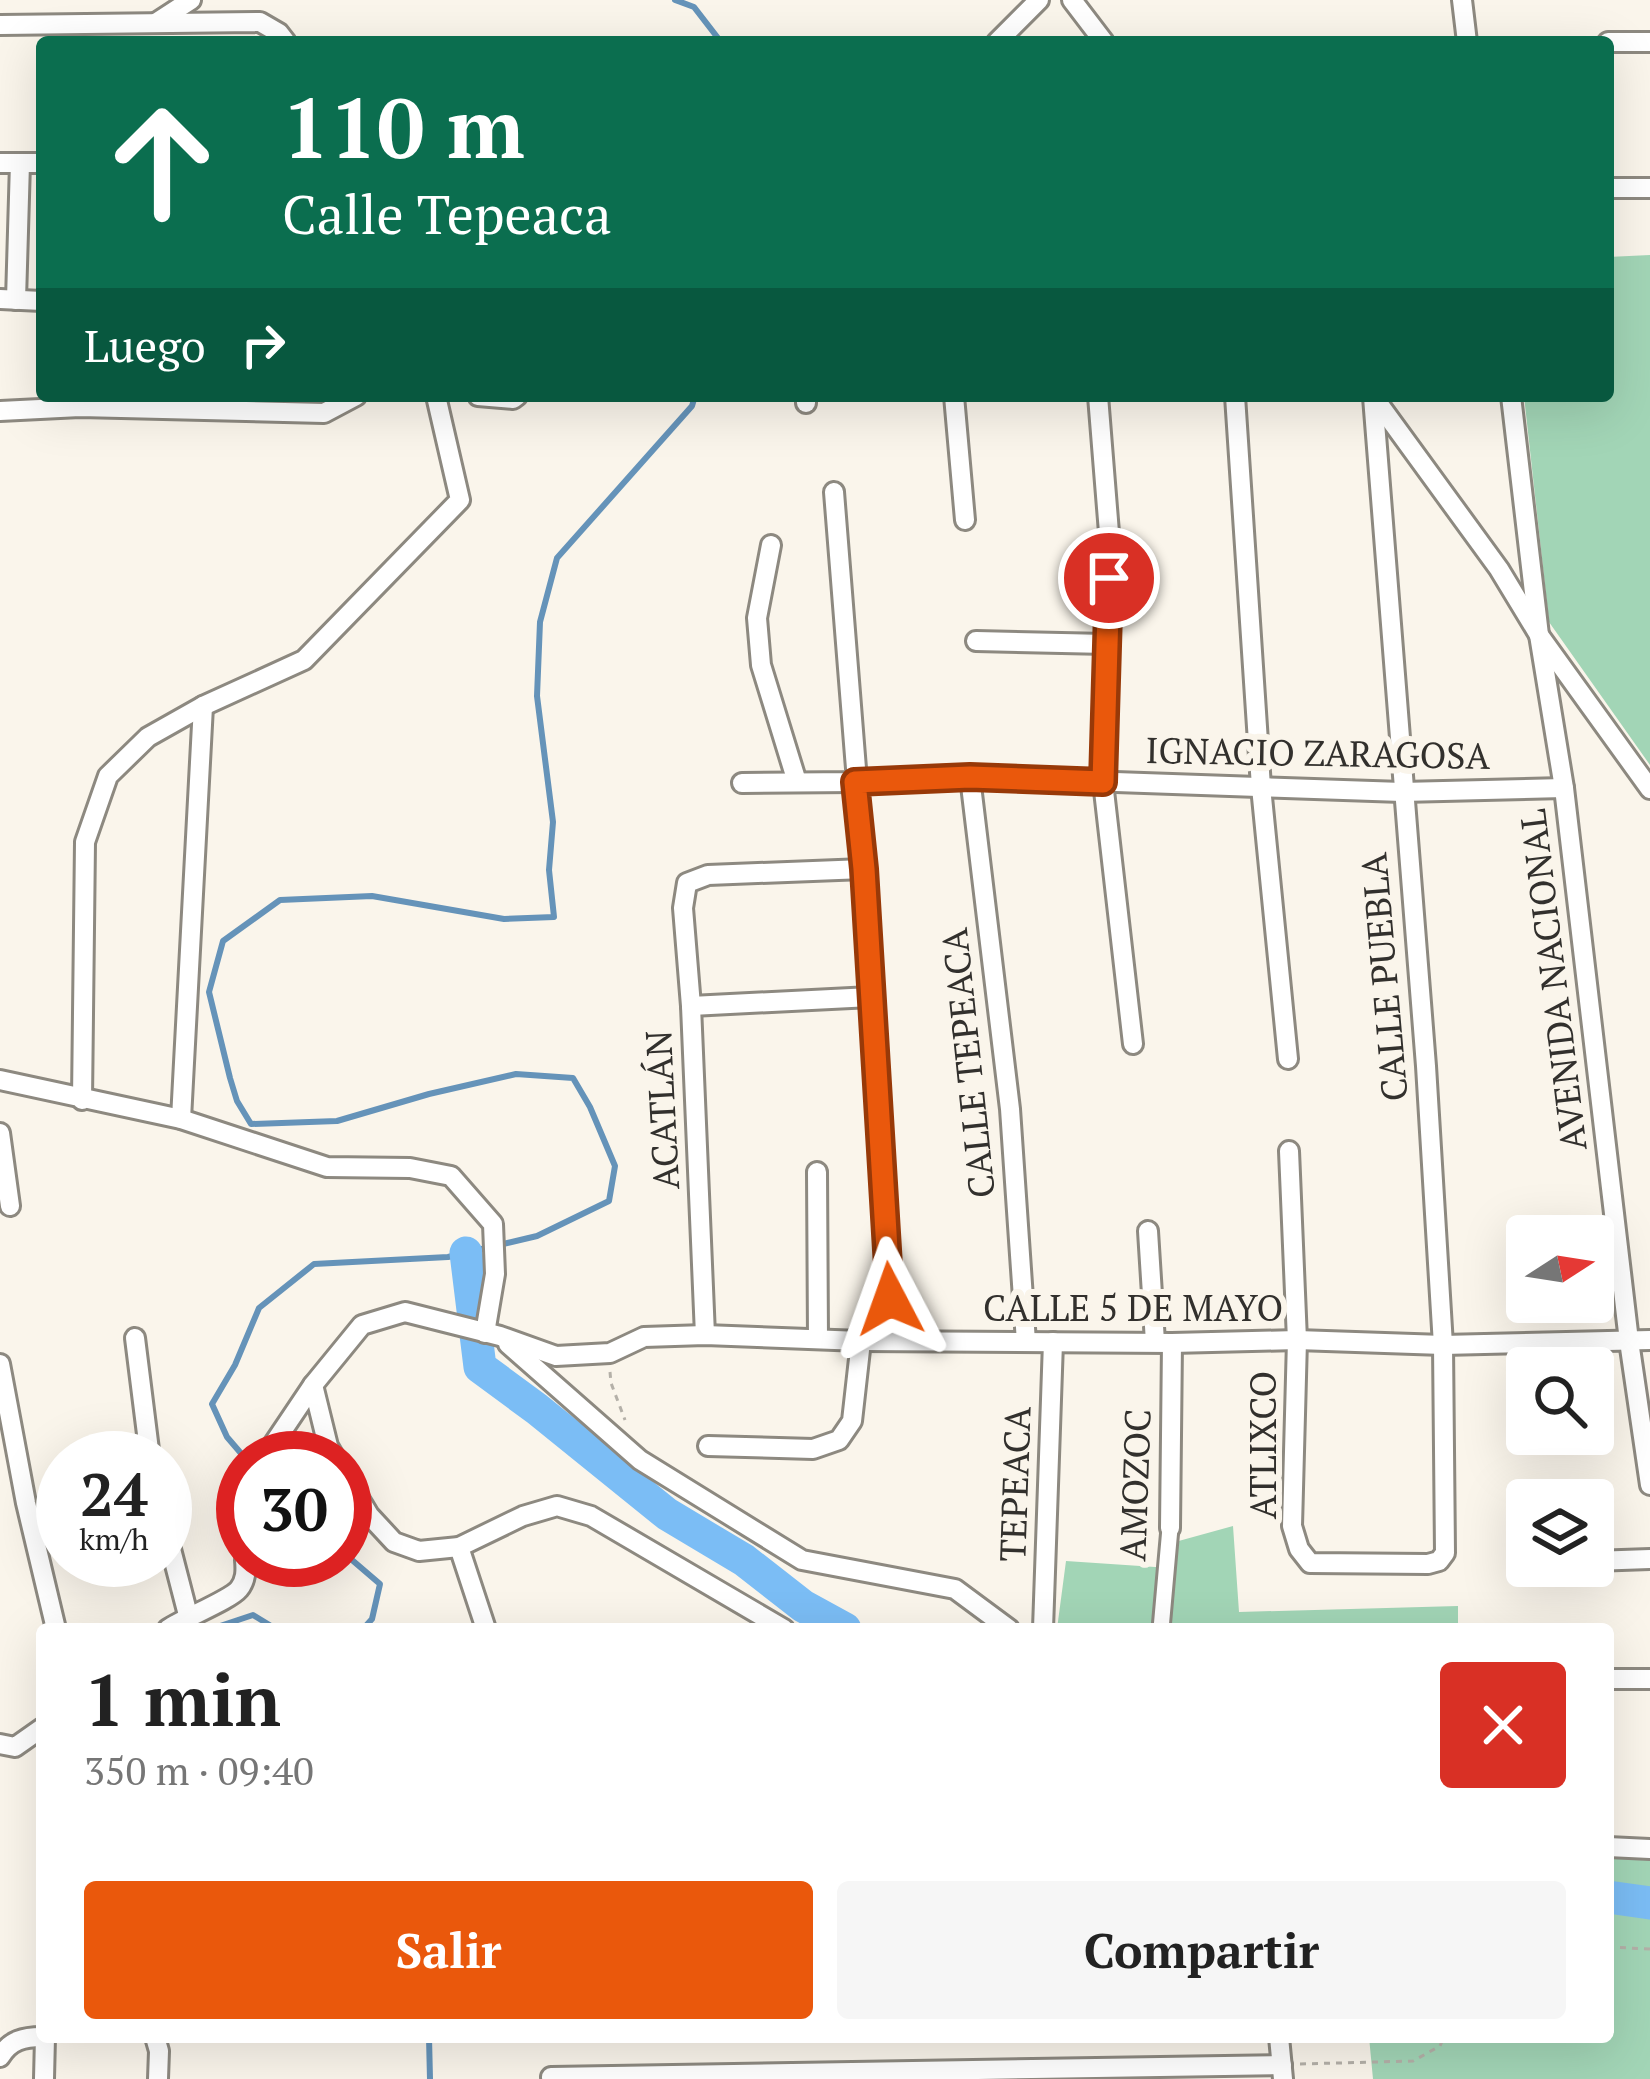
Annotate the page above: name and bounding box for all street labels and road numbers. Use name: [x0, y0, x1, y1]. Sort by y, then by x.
street label: IGNACIO ZARAGOSA: [1145, 726, 1491, 779]
street label: AVENIDA NACIONAL: [1508, 806, 1597, 1154]
street label: CALLE PUEBLA: [1349, 850, 1418, 1103]
street label: CALLE TEPEACA: [930, 925, 1005, 1200]
street label: ACATLÁN: [634, 1029, 689, 1191]
street label: CALLE 5 DE MAYO: [983, 1284, 1283, 1331]
street label: ATLIXCO: [1239, 1371, 1286, 1519]
street label: TEPEACA: [988, 1405, 1041, 1562]
street label: AMOZOC: [1108, 1408, 1161, 1562]

